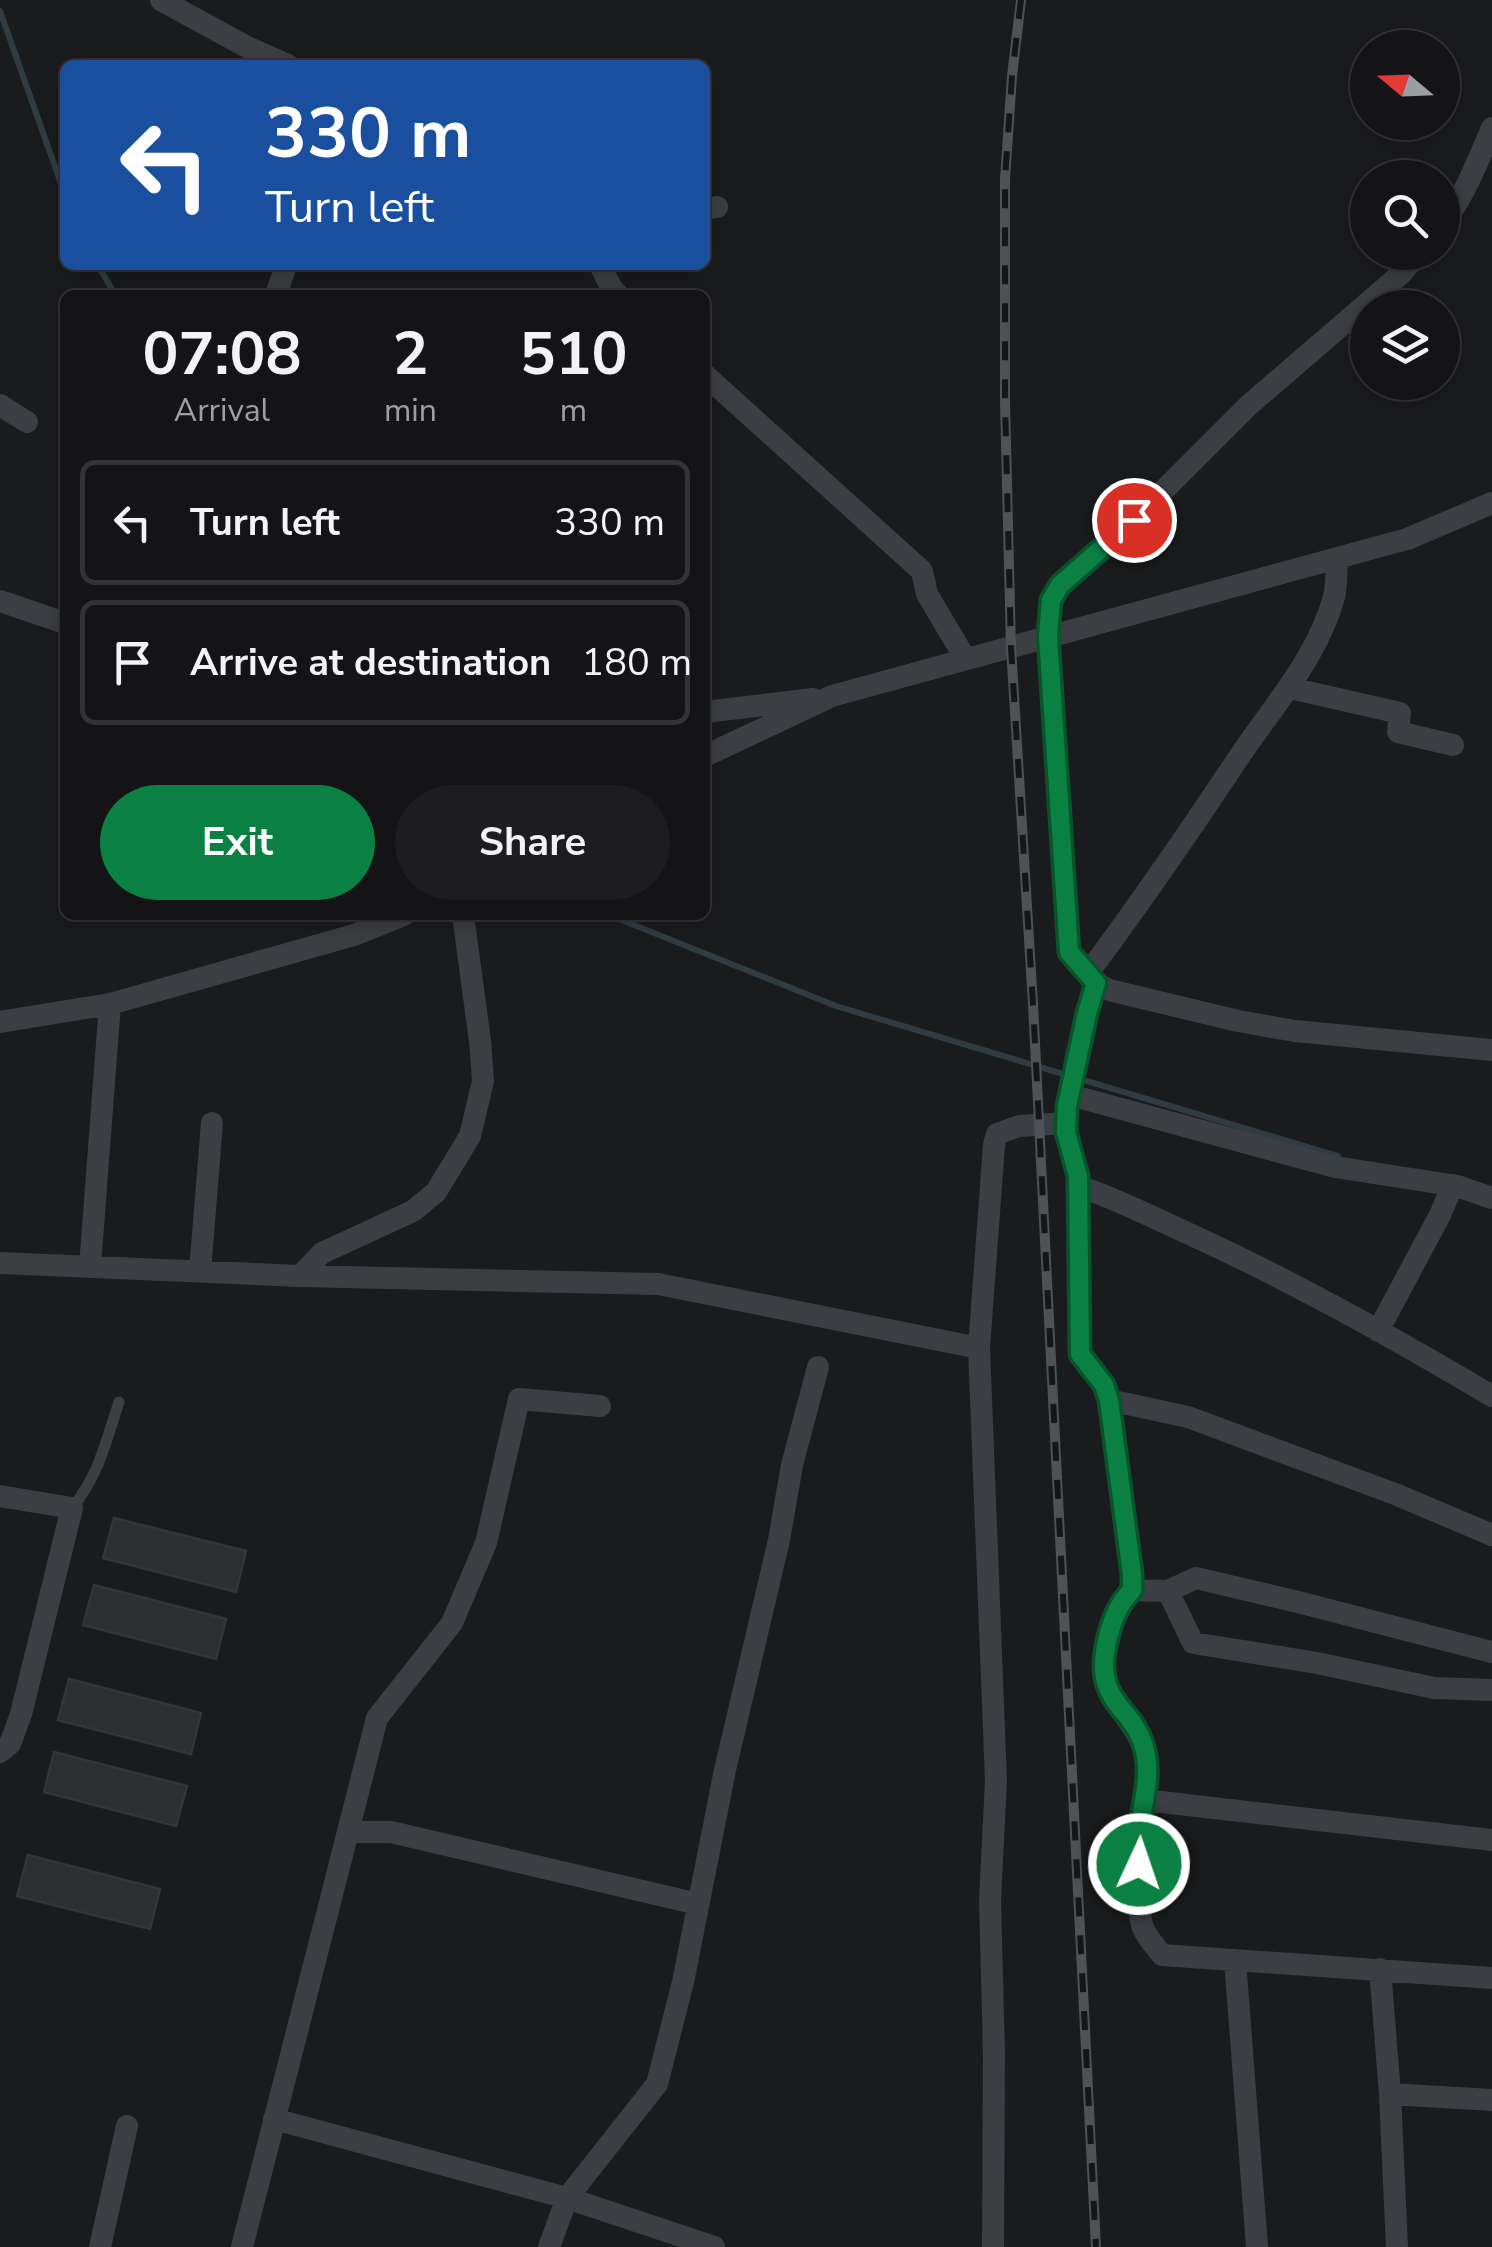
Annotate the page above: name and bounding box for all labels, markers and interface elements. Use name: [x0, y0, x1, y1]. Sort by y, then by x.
north arrow: [1350, 30, 1460, 140]
map controls: [1350, 30, 1460, 400]
text: 330 m: [265, 86, 471, 182]
icon: left: [100, 100, 230, 230]
button: search: [1350, 160, 1460, 270]
text: Turn left: [265, 177, 434, 238]
button: layers: [1350, 290, 1460, 400]
text: 07:08: [143, 313, 301, 395]
text: 2: [392, 313, 428, 395]
text: 510: [519, 313, 627, 395]
text: Arrival: [174, 389, 270, 432]
text: min: [384, 389, 437, 432]
text: m: [560, 389, 587, 432]
pin: [1092, 478, 1177, 563]
icon: arrive: [1107, 493, 1162, 548]
icon: left: [105, 495, 160, 550]
text: Turn left: [190, 497, 340, 548]
text: 330 m: [554, 497, 665, 548]
icon: arrive: [105, 635, 160, 690]
text: Arrive at destination: [190, 637, 551, 688]
text: 180 m: [581, 637, 692, 688]
button: Exit: [100, 785, 375, 900]
button: Share: [395, 785, 670, 900]
position arrow: [1087, 1812, 1191, 1916]

